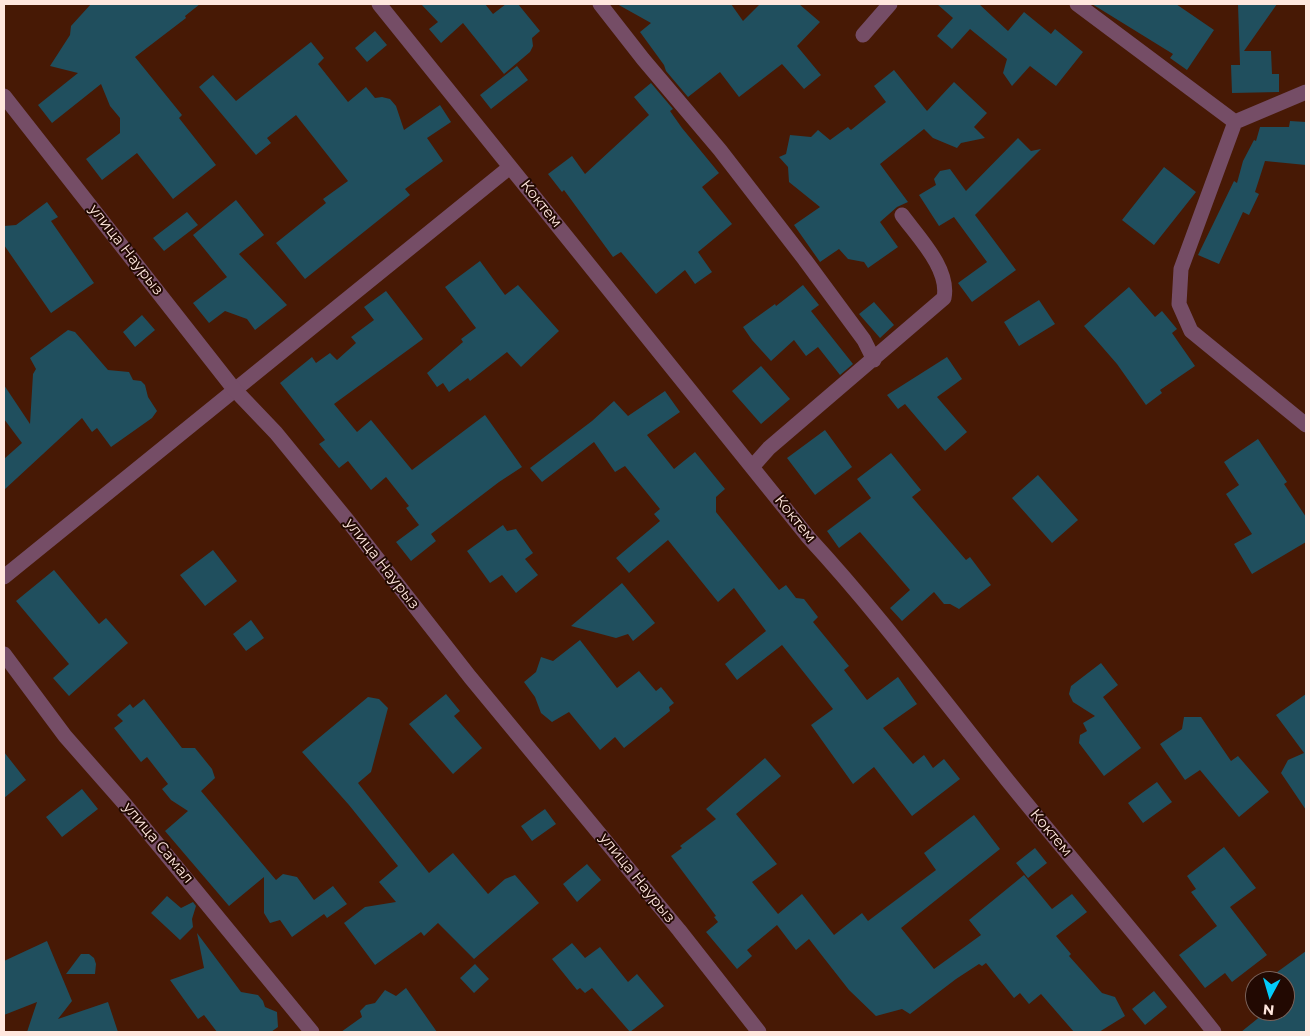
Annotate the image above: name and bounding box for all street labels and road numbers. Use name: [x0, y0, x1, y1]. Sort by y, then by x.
street label: Коктем: [516, 177, 566, 231]
street label: улица Наурыз: [85, 201, 167, 299]
street label: Коктем: [770, 492, 820, 546]
street label: улица Наурыз: [341, 515, 423, 613]
street label: улица Самал: [119, 799, 197, 887]
street label: Коктем: [1026, 806, 1076, 860]
street label: улица Наурыз: [595, 829, 679, 927]

